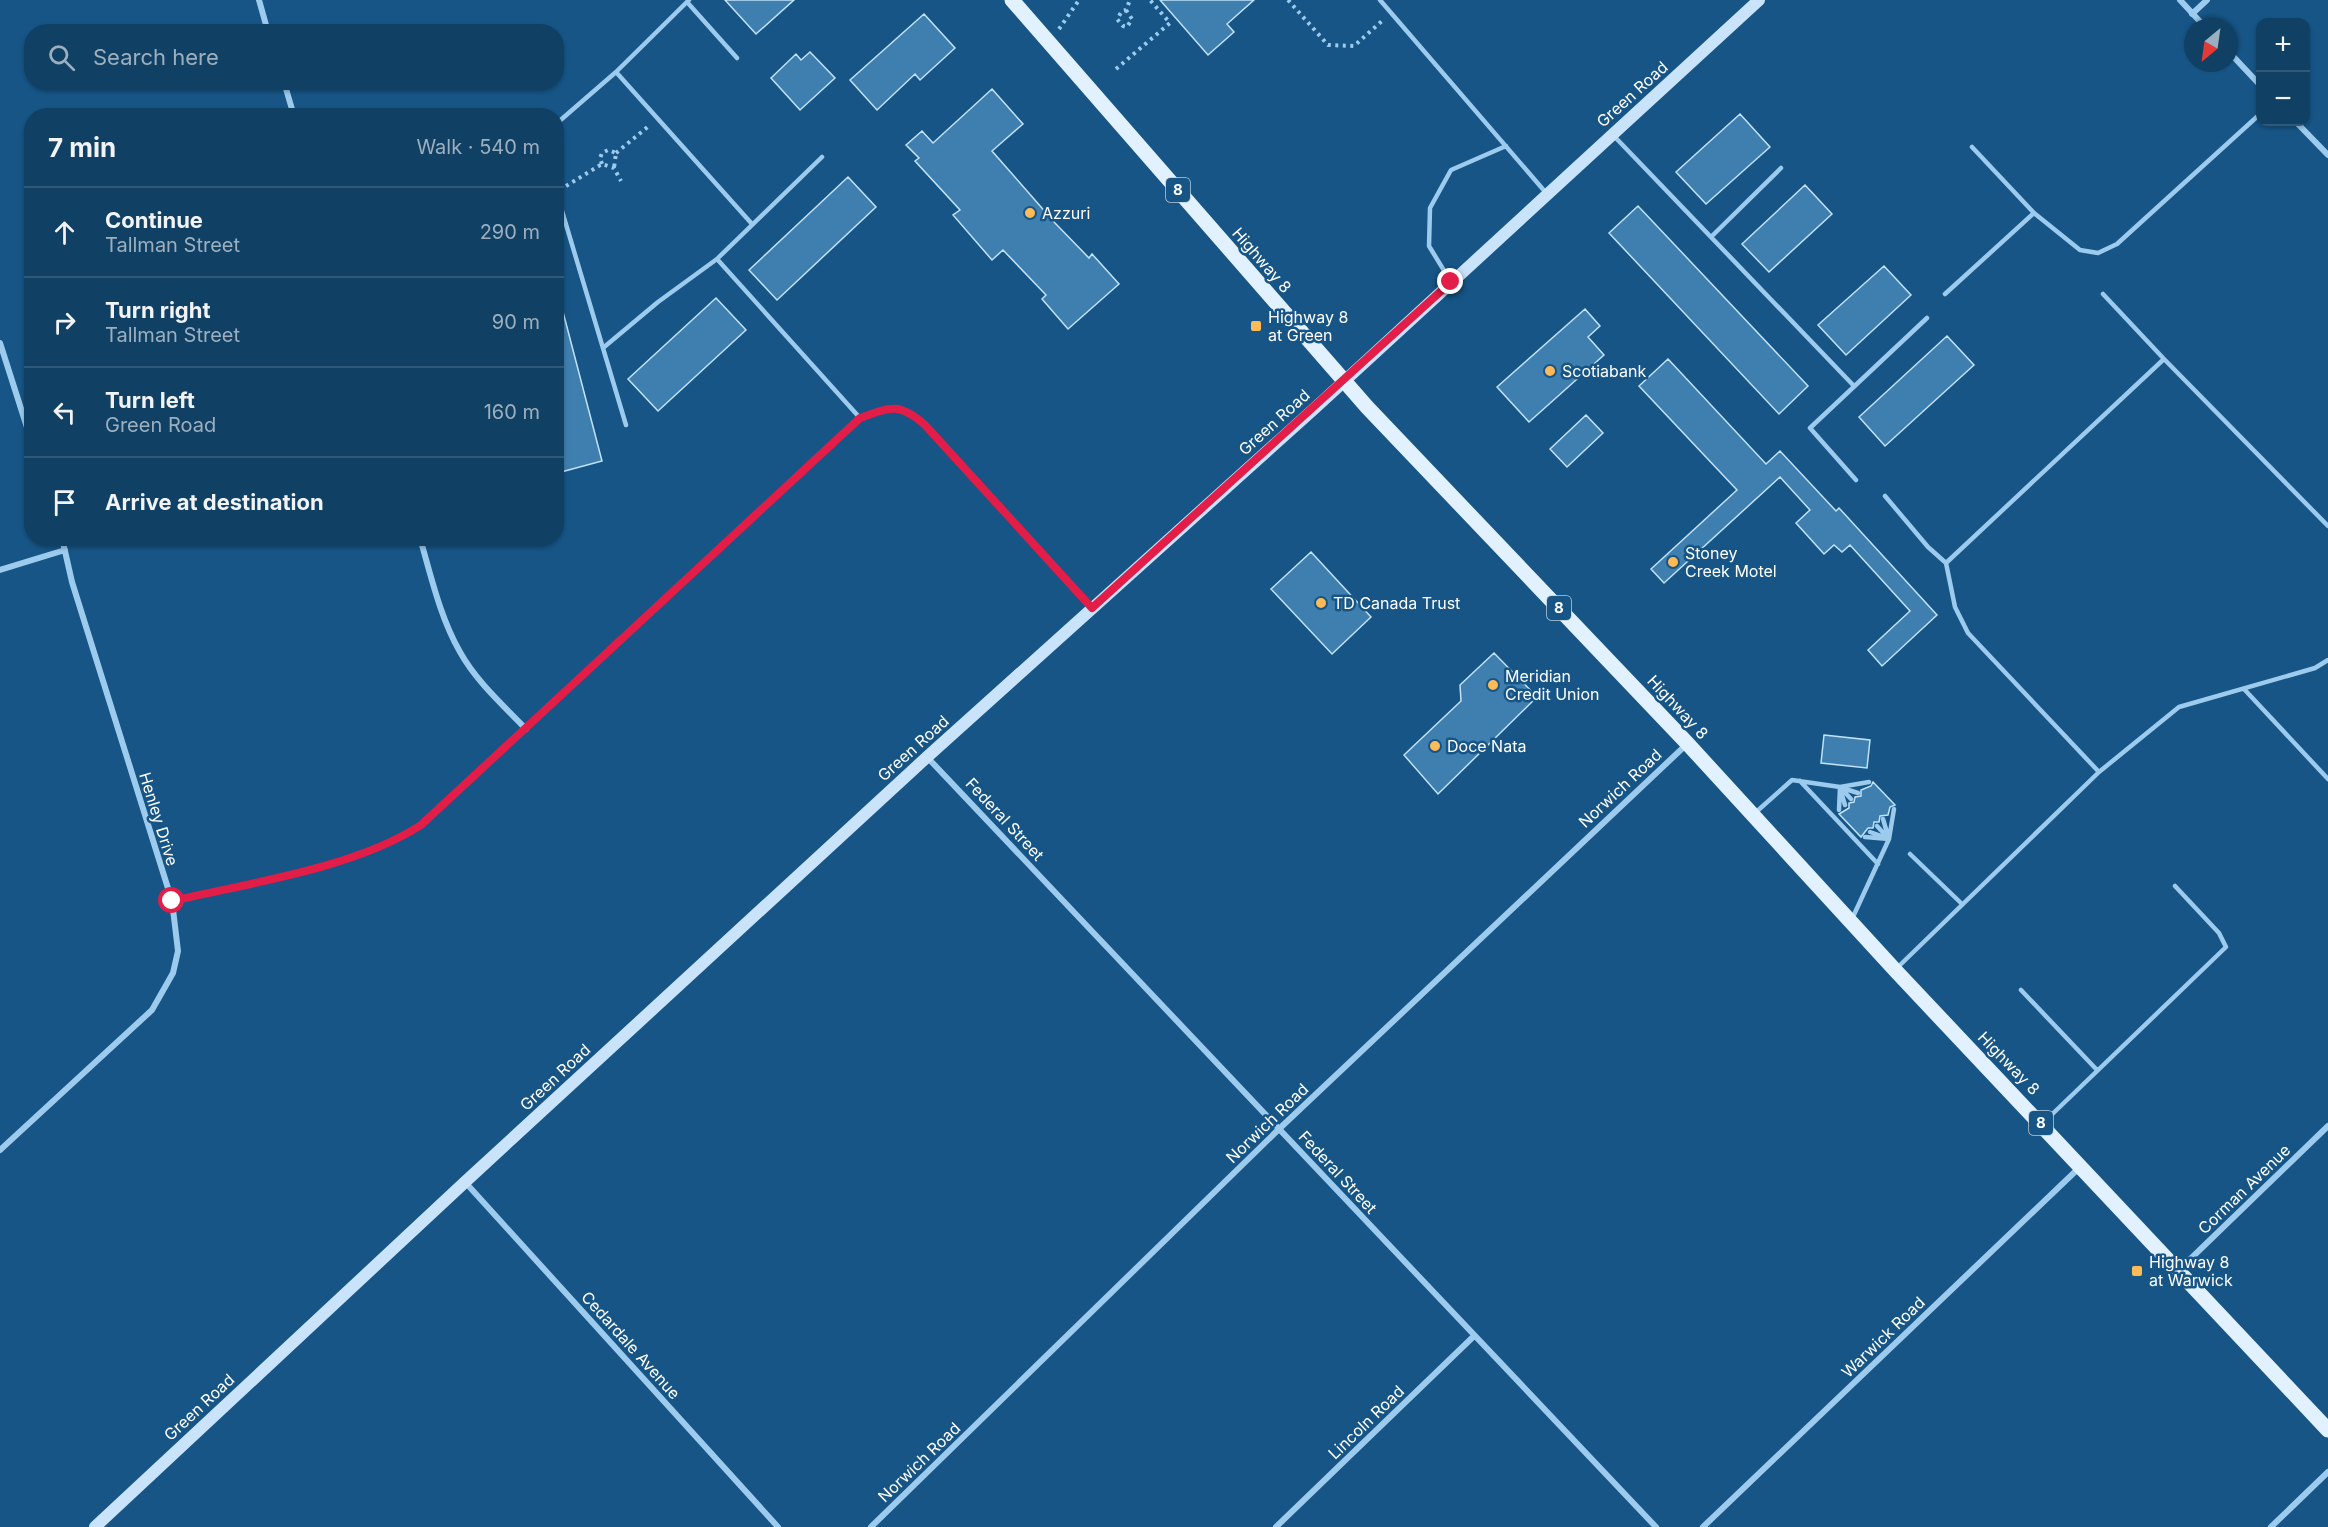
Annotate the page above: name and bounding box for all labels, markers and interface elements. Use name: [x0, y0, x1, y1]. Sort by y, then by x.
north arrow: [2184, 18, 2238, 72]
map controls: [2256, 18, 2310, 126]
button: +: [2256, 18, 2310, 72]
search box: [24, 24, 564, 90]
icon: search: [45, 41, 78, 74]
text: Search here: [93, 44, 219, 70]
street label: Green Road: [1592, 57, 1672, 131]
button: −: [2256, 72, 2310, 126]
text: 7 min: [48, 132, 116, 163]
text: Walk · 540 m: [416, 135, 540, 159]
road number: 8: [1166, 178, 1190, 202]
place label: Azzuri: [1042, 203, 1090, 223]
marker: Azzuri: [1023, 206, 1037, 220]
text: Continue: [105, 207, 203, 233]
icon: ahead: [48, 216, 81, 249]
text: 290 m: [480, 220, 540, 244]
street label: Highway 8: [1228, 223, 1296, 297]
text: Tallman Street: [105, 233, 240, 257]
route end: [1437, 268, 1463, 294]
text: Turn right: [105, 297, 211, 323]
icon: right: [48, 306, 81, 339]
place label: Highway 8 at Green: [1268, 307, 1348, 345]
text: 90 m: [492, 310, 540, 334]
marker: Highway 8 at Green: [1249, 319, 1263, 333]
text: Tallman Street: [105, 323, 240, 347]
place label: Scotiabank: [1562, 361, 1646, 381]
marker: Scotiabank: [1543, 364, 1557, 378]
street label: Green Road: [1234, 385, 1314, 459]
text: Turn left: [105, 387, 195, 413]
icon: left: [48, 396, 81, 429]
text: 160 m: [484, 400, 540, 424]
text: Green Road: [105, 413, 216, 437]
icon: arrive: [48, 486, 81, 519]
text: Arrive at destination: [105, 489, 324, 515]
place label: Stoney Creek Motel: [1685, 543, 1777, 581]
marker: Stoney Creek Motel: [1666, 555, 1680, 569]
place label: TD Canada Trust: [1333, 593, 1460, 613]
marker: TD Canada Trust: [1314, 596, 1328, 610]
road number: 8: [1547, 596, 1571, 620]
place label: Meridian Credit Union: [1505, 666, 1599, 704]
street label: Highway 8: [1643, 671, 1713, 743]
marker: Meridian Credit Union: [1486, 678, 1500, 692]
street label: Green Road: [873, 711, 953, 785]
place label: Doce Nata: [1447, 736, 1526, 756]
marker: Doce Nata: [1428, 739, 1442, 753]
street label: Norwich Road: [1574, 744, 1666, 832]
street label: Henley Drive: [135, 770, 183, 868]
street label: Federal Street: [962, 773, 1048, 865]
route start: [158, 887, 184, 913]
street label: Highway 8: [1974, 1027, 2044, 1099]
street label: Green Road: [516, 1039, 594, 1115]
street label: Norwich Road: [1222, 1079, 1312, 1167]
road number: 8: [2029, 1111, 2053, 1135]
street label: Federal Street: [1295, 1126, 1381, 1218]
street label: Corman Avenue: [2194, 1140, 2294, 1238]
place label: Highway 8 at Warwick: [2149, 1252, 2233, 1290]
marker: Highway 8 at Warwick: [2130, 1264, 2144, 1278]
street label: Cedardale Avenue: [577, 1287, 685, 1403]
street label: Warwick Road: [1837, 1292, 1929, 1382]
street label: Green Road: [160, 1369, 238, 1445]
street label: Lincoln Road: [1324, 1381, 1408, 1463]
street label: Norwich Road: [874, 1418, 964, 1506]

